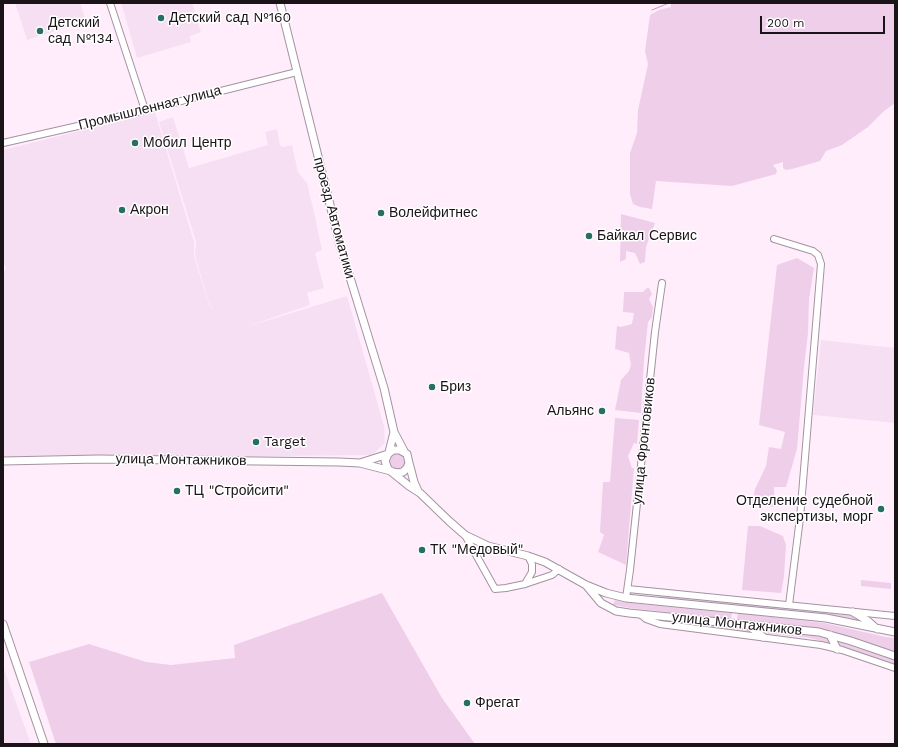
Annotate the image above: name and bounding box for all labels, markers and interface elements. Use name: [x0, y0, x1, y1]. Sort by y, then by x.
scale bar: [762, 8, 887, 34]
place label: Детский сад №160: [169, 10, 291, 26]
marker: Детский сад №160: [156, 13, 166, 23]
place label: Детский сад №134: [48, 15, 113, 48]
text: 200 m: [767, 16, 804, 30]
marker: Детский сад №134: [35, 26, 45, 36]
street label: Промышленная улица: [77, 82, 223, 134]
place label: Мобил Центр: [143, 135, 231, 151]
marker: Мобил Центр: [130, 138, 140, 148]
street label: проезд Автоматики: [310, 155, 358, 281]
place label: Акрон: [130, 202, 169, 218]
marker: Акрон: [117, 205, 127, 215]
place label: Волейфитнес: [389, 205, 478, 221]
marker: Волейфитнес: [376, 208, 386, 218]
place label: Байкал Сервис: [597, 228, 697, 244]
marker: Байкал Сервис: [584, 231, 594, 241]
street label: улица Фронтовиков: [629, 376, 659, 506]
place label: Бриз: [440, 379, 471, 395]
marker: Бриз: [427, 382, 437, 392]
place label: Альянс: [547, 403, 594, 419]
marker: Альянс: [597, 406, 607, 416]
place label: Target: [264, 434, 306, 450]
marker: Target: [251, 437, 261, 447]
street label: улица Монтажников: [115, 450, 247, 470]
place label: ТЦ "Стройсити": [185, 483, 289, 499]
marker: ТЦ "Стройсити": [172, 486, 182, 496]
place label: Отделение судебной экспертизы, морг: [736, 493, 873, 526]
marker: Отделение судебной экспертизы, морг: [876, 504, 886, 514]
place label: ТК "Медовый": [430, 542, 523, 558]
marker: ТК "Медовый": [417, 545, 427, 555]
street label: улица Монтажников: [671, 609, 803, 639]
place label: Фрегат: [475, 695, 520, 711]
marker: Фрегат: [462, 698, 472, 708]

